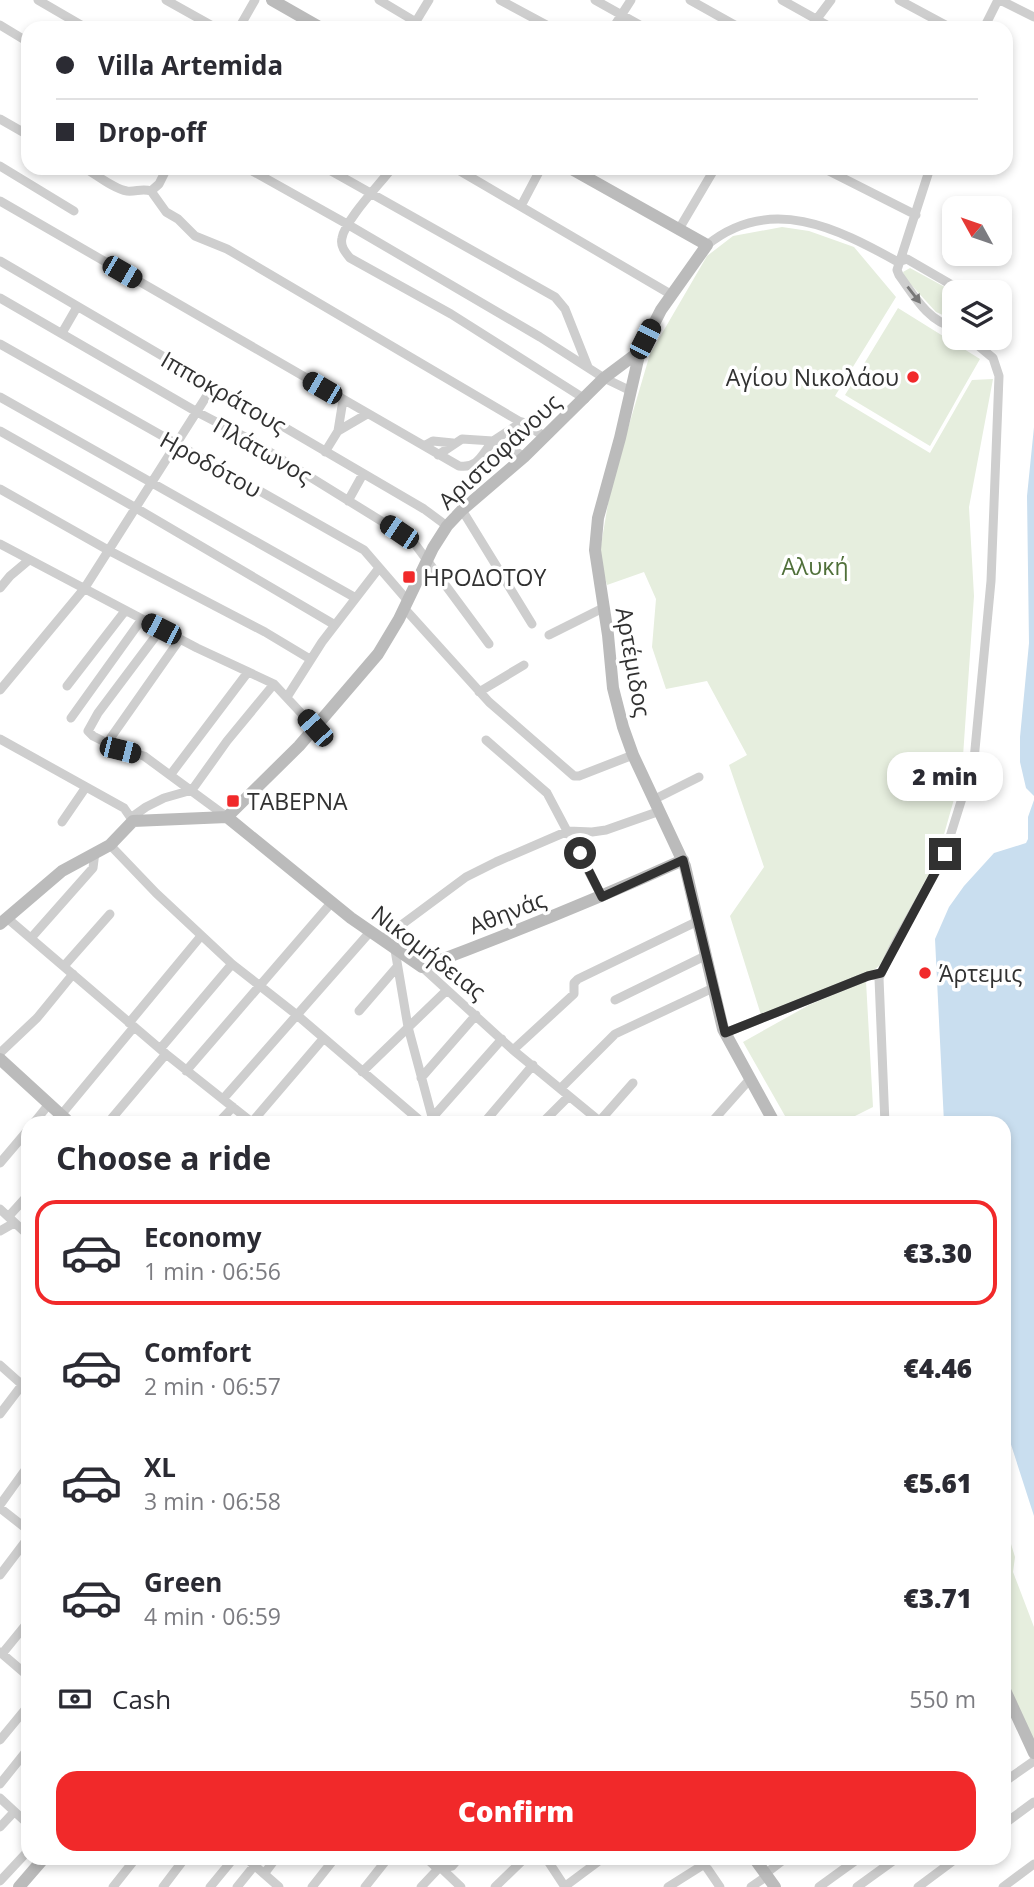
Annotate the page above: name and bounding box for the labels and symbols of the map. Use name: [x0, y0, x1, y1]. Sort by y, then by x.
north arrow: [942, 196, 1012, 266]
car: [99, 252, 146, 292]
one-way arrow: [906, 286, 920, 304]
car: [627, 316, 664, 362]
street label: Ιπποκράτους: [155, 343, 293, 441]
place label: Αγίου Νικολάου: [726, 361, 899, 393]
car: [299, 368, 346, 408]
marker: Αγίου Νικολάου: [905, 369, 921, 385]
street label: Αριστοφάνους: [431, 386, 567, 516]
street label: Πλάτωνος: [208, 409, 318, 491]
street label: Ηροδότου: [155, 423, 267, 505]
car: [376, 512, 423, 552]
park label: Αλυκή: [781, 550, 849, 582]
place label: ΗΡΟΔΟΤΟΥ: [423, 561, 546, 593]
marker: ΗΡΟΔΟΤΟΥ: [401, 569, 417, 585]
street label: Αρτέμιδος: [609, 605, 659, 719]
car: [138, 610, 185, 648]
car: [294, 705, 337, 751]
car: [98, 735, 143, 765]
callout: 2 min: [887, 752, 1003, 802]
place label: ΤΑΒΕΡΝΑ: [247, 785, 348, 817]
marker: ΤΑΒΕΡΝΑ: [225, 793, 241, 809]
route start: [564, 837, 596, 869]
route end: [929, 838, 961, 870]
street label: Αθηνάς: [464, 883, 550, 941]
street label: Νικομήδειας: [365, 897, 493, 1007]
place label: Άρτεμις: [939, 957, 1022, 989]
marker: Άρτεμις: [917, 965, 933, 981]

